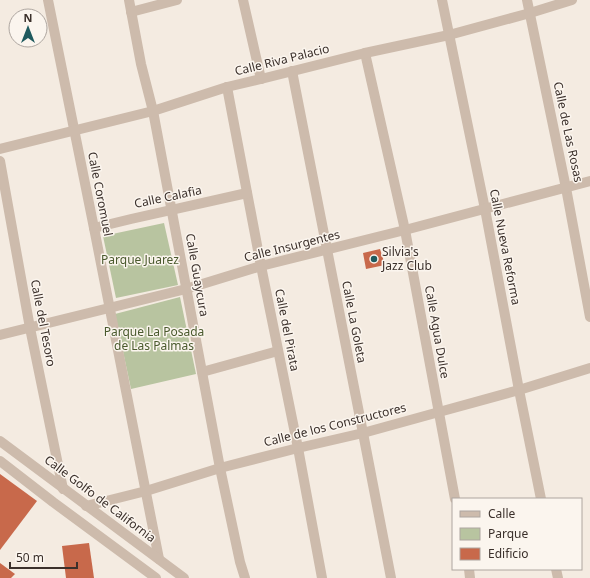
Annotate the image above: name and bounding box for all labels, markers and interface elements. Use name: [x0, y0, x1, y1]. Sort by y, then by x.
north arrow: [8, 8, 48, 48]
text: N: [24, 10, 32, 25]
street label: Calle Riva Palacio: [233, 40, 331, 79]
street label: Calle de Las Rosas: [550, 80, 588, 184]
street label: Calle Coromuel: [84, 150, 117, 238]
street label: Calle Calafia: [133, 181, 203, 212]
street label: Calle Nueva Reforma: [486, 187, 525, 306]
street label: Calle Insurgentes: [242, 225, 342, 266]
street label: Calle Guaycura: [182, 232, 213, 318]
place label: Silvia's Jazz Club: [381, 243, 432, 274]
park label: Parque Juarez: [101, 251, 179, 268]
marker: Silvia's Jazz Club: [369, 254, 379, 264]
street label: Calle del Tesoro: [27, 278, 60, 368]
street label: Calle La Goleta: [338, 279, 371, 364]
street label: Calle Agua Dulce: [421, 284, 454, 380]
street label: Calle del Pirata: [271, 287, 304, 373]
park label: Parque La Posada de Las Palmas: [104, 323, 204, 354]
street label: Calle de los Constructores: [262, 399, 408, 450]
street label: Calle Golfo de California: [41, 451, 159, 546]
legend: [452, 498, 582, 570]
text: Calle: [488, 505, 516, 522]
text: Parque: [488, 525, 529, 542]
scale bar: [10, 544, 77, 570]
text: Edificio: [488, 545, 529, 562]
text: 50 m: [16, 549, 44, 566]

